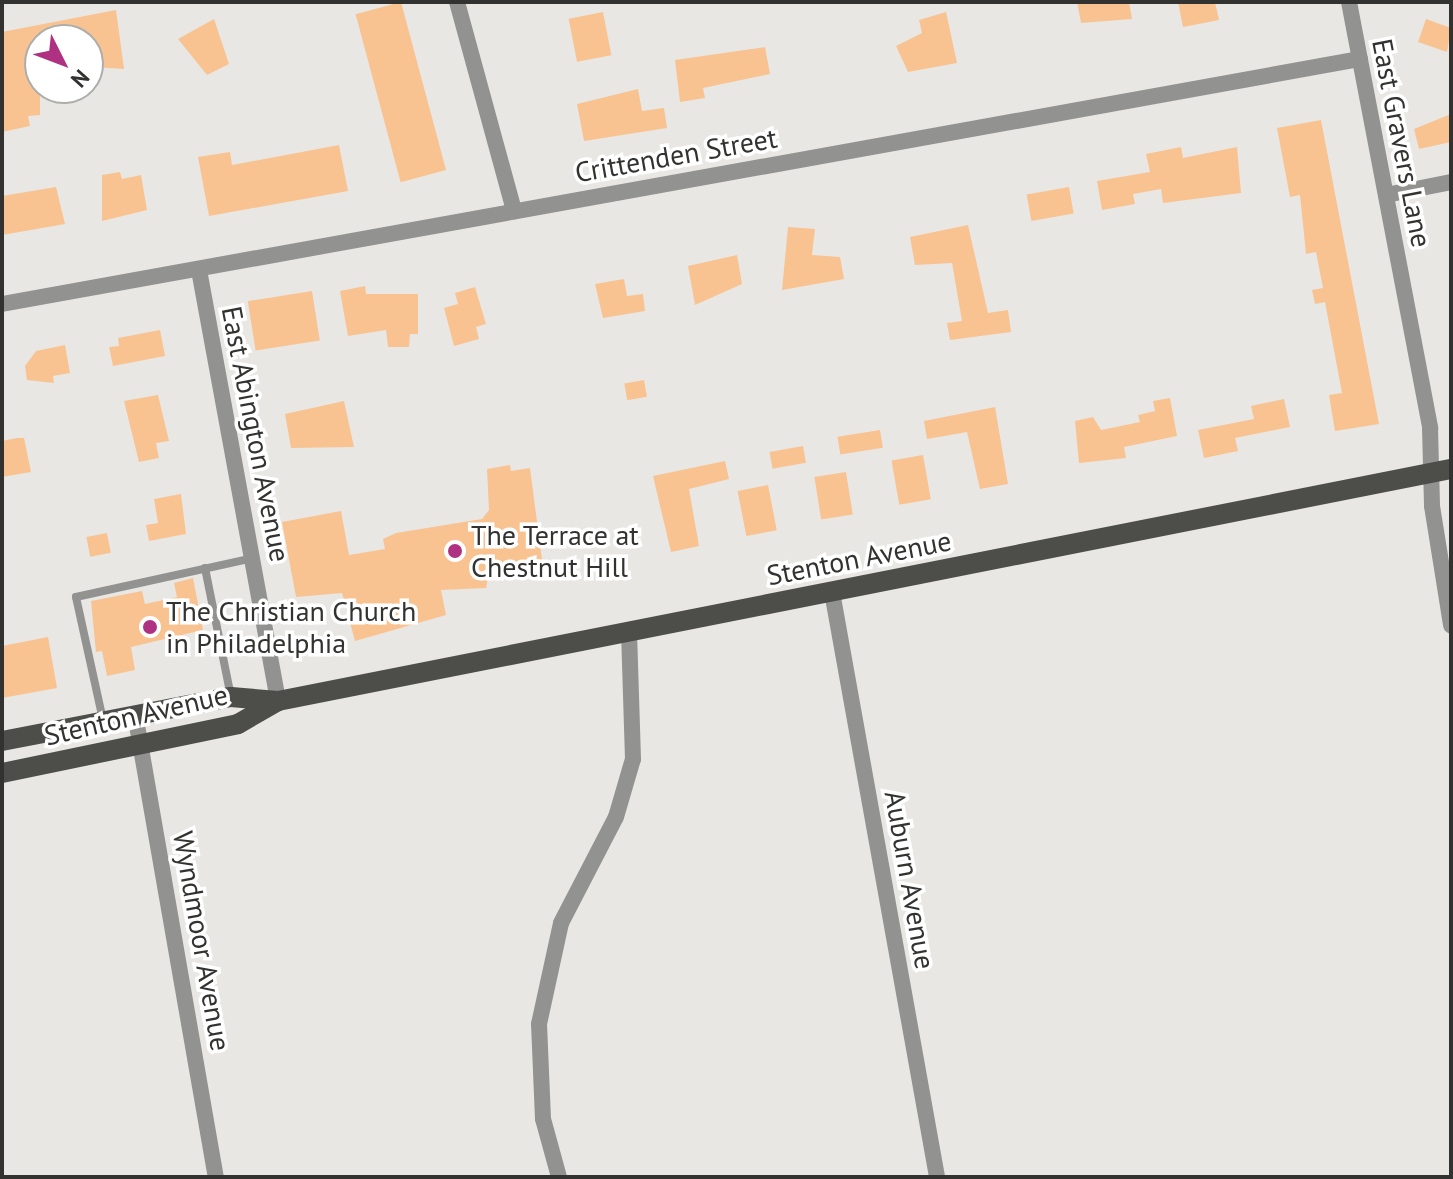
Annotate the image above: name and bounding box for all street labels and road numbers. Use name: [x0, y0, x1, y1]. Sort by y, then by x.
street label: East Gravers Lane: [1365, 36, 1439, 250]
street label: Crittenden Street: [572, 121, 780, 189]
street label: East Abington Avenue: [215, 302, 297, 566]
street label: Stenton Avenue: [764, 524, 954, 592]
street label: Stenton Avenue: [41, 677, 231, 753]
street label: Auburn Avenue: [878, 788, 942, 972]
street label: Wyndmoor Avenue: [166, 828, 238, 1054]

